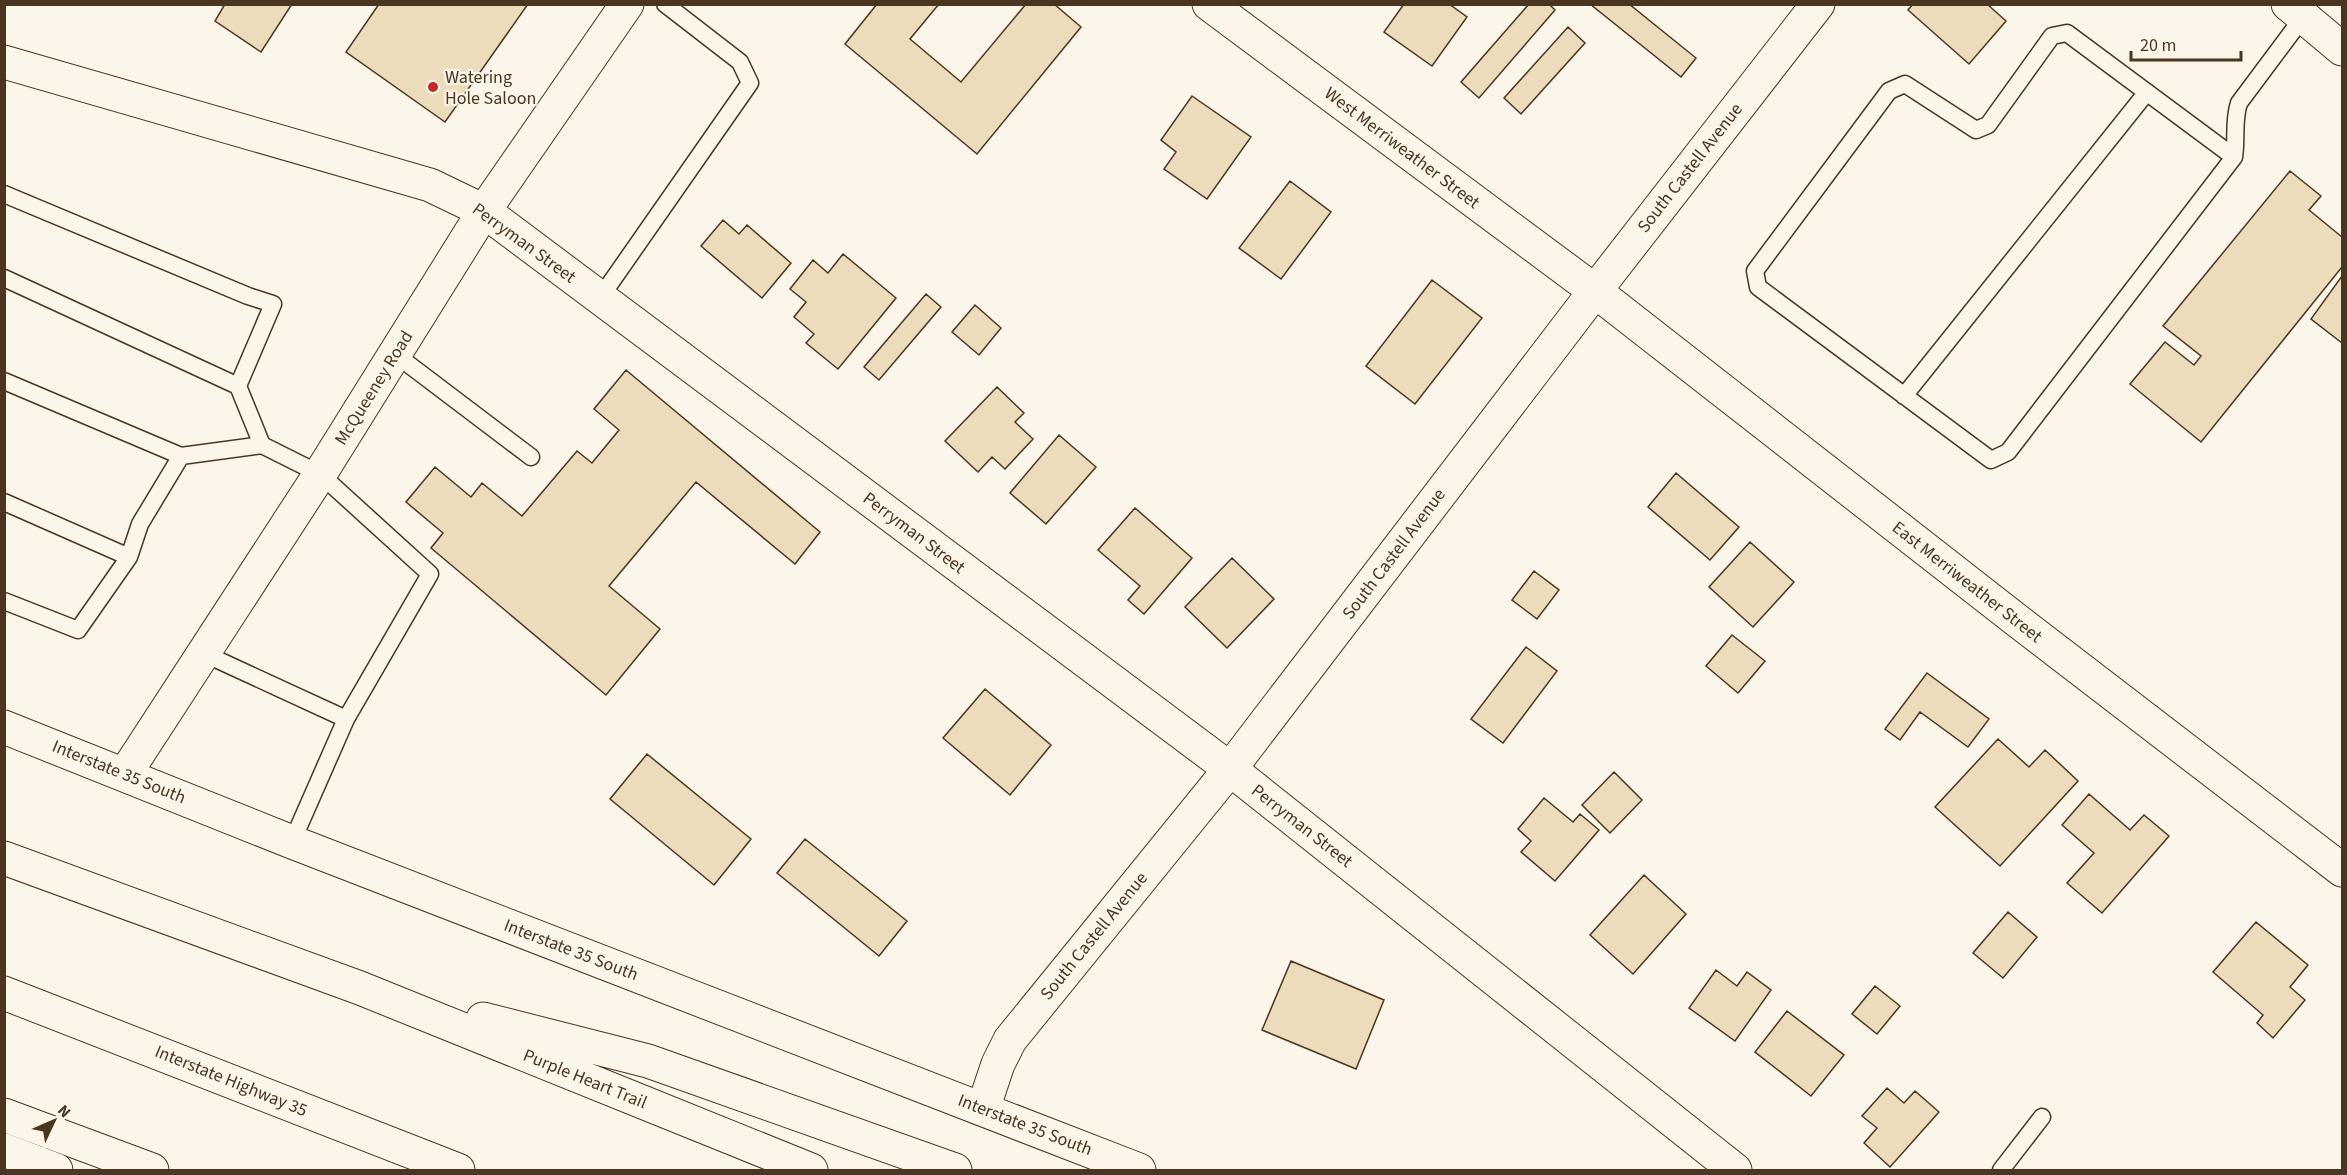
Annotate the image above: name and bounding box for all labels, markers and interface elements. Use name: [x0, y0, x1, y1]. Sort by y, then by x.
scale bar: [2131, 24, 2240, 62]
text: 20 m: [2140, 33, 2176, 58]
place label: Watering Hole Saloon: [445, 65, 536, 111]
marker: Watering Hole Saloon: [426, 80, 440, 94]
street label: West Merriweather Street: [1319, 81, 1485, 215]
street label: South Castell Avenue: [1631, 98, 1749, 238]
street label: Perryman Street: [467, 197, 581, 289]
street label: McQueeney Road: [329, 326, 419, 450]
street label: South Castell Avenue: [1336, 483, 1452, 625]
street label: Perryman Street: [858, 486, 970, 580]
street label: East Merriweather Street: [1887, 515, 2047, 649]
street label: Interstate 35 South: [48, 734, 190, 810]
street label: Perryman Street: [1246, 778, 1358, 874]
street label: South Castell Avenue: [1035, 867, 1154, 1005]
street label: Interstate 35 South: [500, 913, 642, 987]
street label: Interstate Highway 35: [151, 1039, 311, 1123]
street label: Purple Heart Trail: [519, 1043, 651, 1115]
street label: Interstate 35 South: [954, 1088, 1096, 1162]
north arrow: [24, 1091, 84, 1151]
text: N: [52, 1100, 76, 1123]

